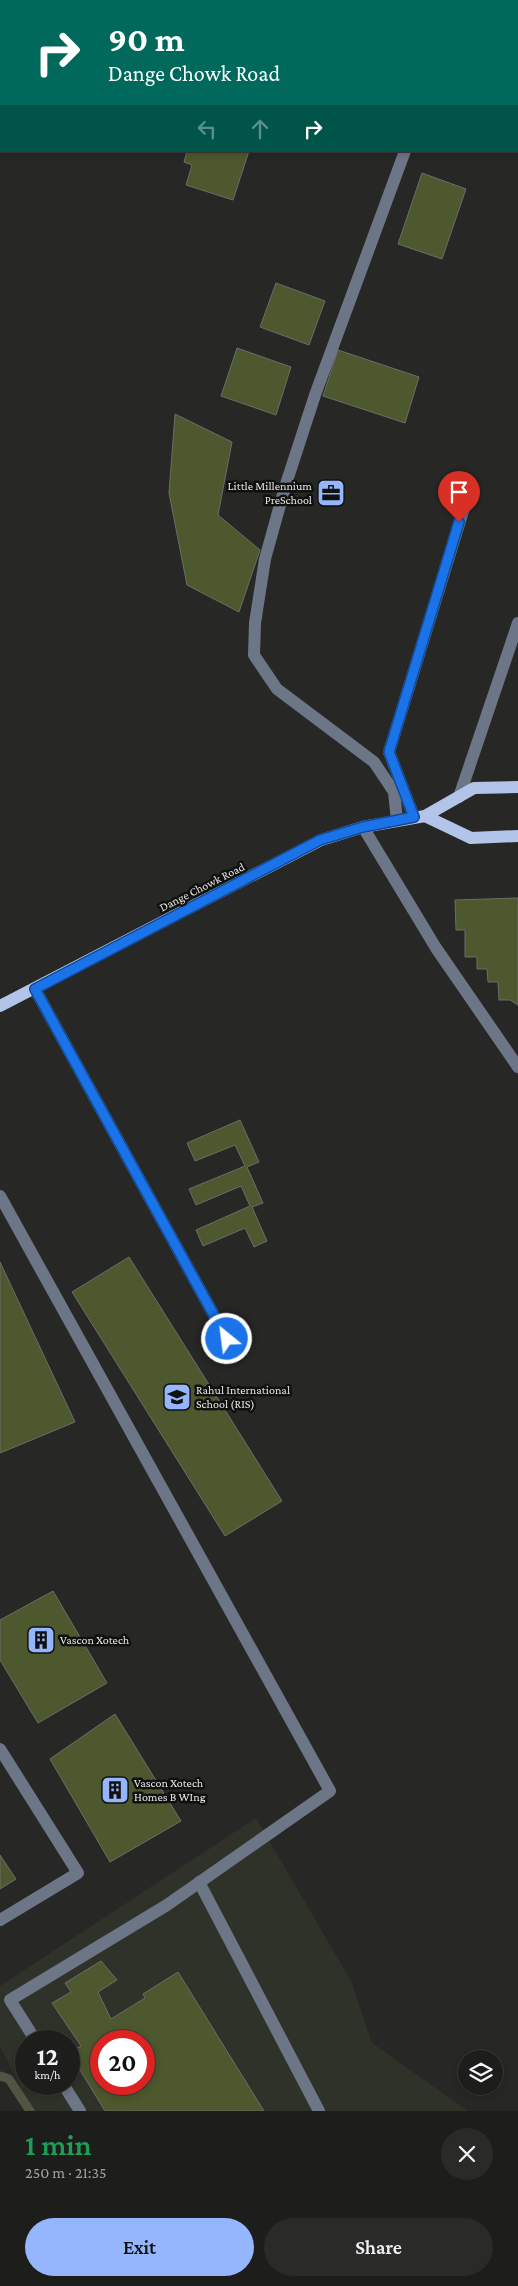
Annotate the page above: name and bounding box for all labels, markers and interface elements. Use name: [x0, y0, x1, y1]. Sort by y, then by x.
icon: right: [25, 20, 90, 85]
text: 90 m: [108, 20, 185, 59]
text: Dange Chowk Road: [108, 61, 280, 86]
icon: left: [193, 115, 221, 143]
icon: ahead: [246, 115, 274, 143]
icon: right: [299, 115, 327, 143]
pin: [438, 471, 480, 522]
office icon: Little Millennium PreSchool: [316, 478, 346, 508]
icon: arrive: [445, 478, 473, 506]
place label: Little Millennium PreSchool: [228, 479, 312, 507]
street label: Dange Chowk Road: [157, 859, 248, 915]
position arrow: [200, 1312, 252, 1364]
school or university icon: Rahul International School (RIS): [162, 1382, 192, 1412]
place label: Rahul International School (RIS): [196, 1383, 290, 1411]
building icon: Vascon Xotech: [26, 1625, 56, 1655]
place label: Vascon Xotech: [60, 1633, 130, 1647]
building icon: Vascon Xotech Homes B WIng: [100, 1775, 130, 1805]
place label: Vascon Xotech Homes B WIng: [134, 1776, 206, 1804]
speed limit sign: 20: [90, 2030, 155, 2095]
text: 12: [36, 2043, 59, 2070]
map controls: [458, 2050, 503, 2095]
button: layers: [458, 2050, 503, 2095]
text: km/h: [35, 2068, 60, 2082]
text: 1 min: [25, 2128, 92, 2161]
button: close: [441, 2128, 493, 2180]
text: 250 m · 21:35: [25, 2164, 107, 2181]
button: Exit: [25, 2218, 254, 2276]
button: Share: [264, 2218, 493, 2276]

